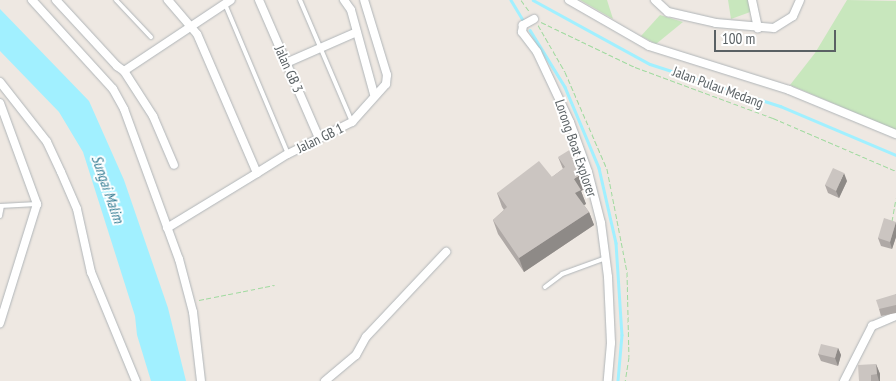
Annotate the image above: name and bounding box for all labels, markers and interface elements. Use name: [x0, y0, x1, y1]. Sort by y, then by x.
scale bar: [716, 20, 838, 52]
text: 100 m: [722, 29, 755, 48]
street label: Jalan GB 3: [271, 43, 307, 95]
street label: Jalan Pulau Medang: [670, 63, 766, 111]
street label: Lorong Boat Explorer: [551, 97, 601, 199]
street label: Jalan GB 1: [294, 120, 346, 156]
water label: Sungai Malim: [88, 153, 128, 225]

